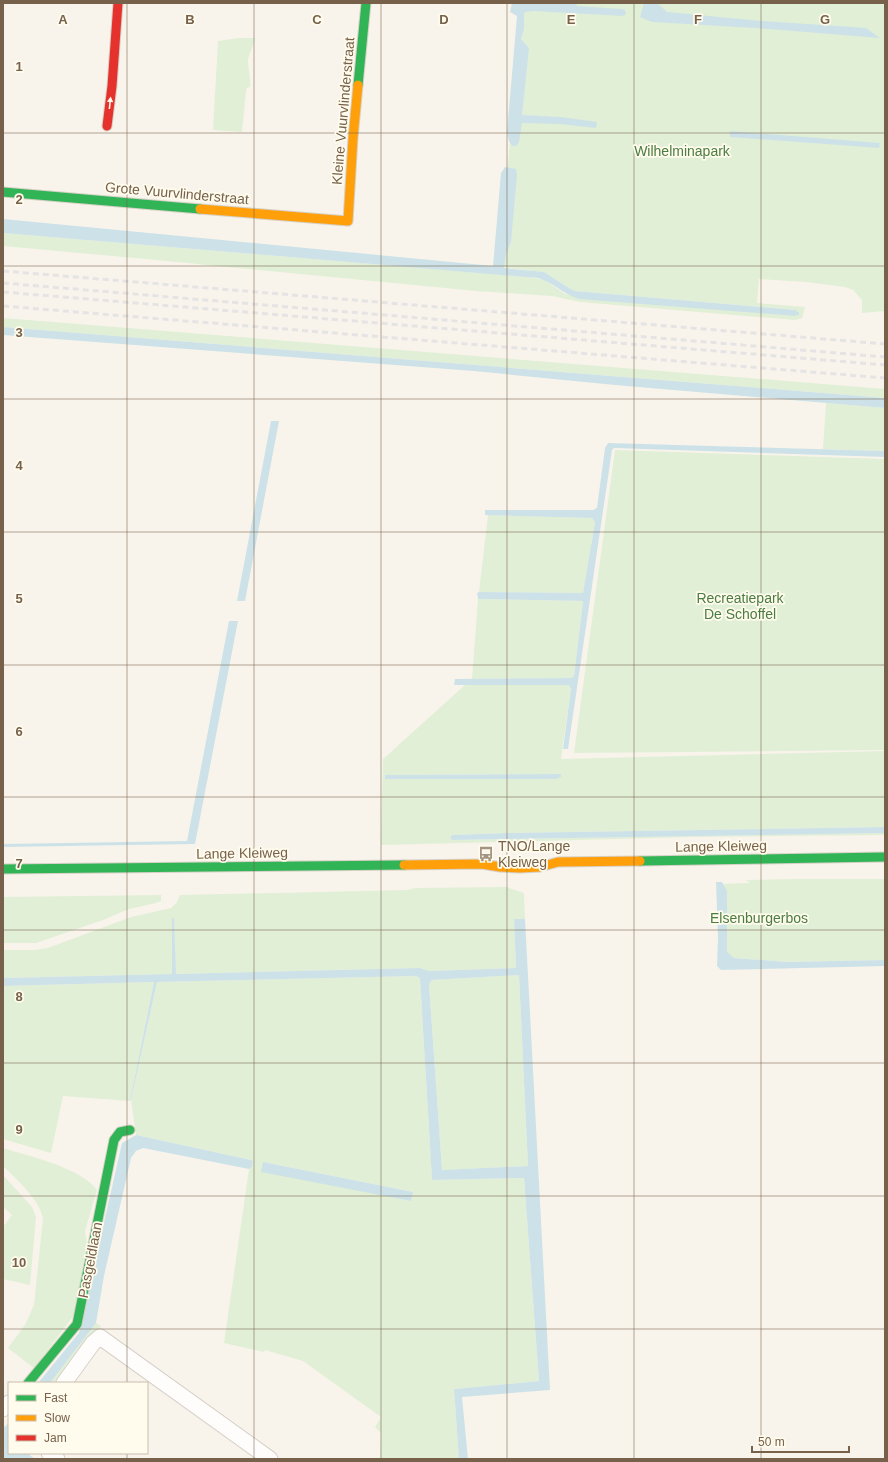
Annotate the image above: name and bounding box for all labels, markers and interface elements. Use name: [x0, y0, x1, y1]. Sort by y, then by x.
text: A: [58, 12, 68, 27]
text: B: [185, 12, 195, 27]
text: C: [312, 12, 322, 27]
text: D: [439, 12, 449, 27]
text: E: [567, 12, 576, 27]
text: F: [694, 12, 702, 27]
text: G: [820, 12, 830, 27]
street label: Kleine Vuurvlinderstraat: [329, 36, 357, 185]
text: 1: [15, 59, 23, 74]
one-way arrow: [107, 97, 114, 109]
park label: Wilhelminapark: [634, 143, 731, 159]
street label: Grote Vuurvlinderstraat: [104, 179, 250, 207]
text: 2: [15, 192, 23, 207]
text: 3: [15, 325, 23, 340]
text: 4: [15, 458, 23, 473]
park label: Recreatiepark De Schoffel: [696, 590, 785, 622]
text: 5: [15, 591, 23, 606]
text: 6: [15, 724, 23, 739]
street label: Lange Kleiweg: [675, 837, 767, 855]
place label: TNO/Lange Kleiweg: [498, 838, 571, 870]
street label: Lange Kleiweg: [196, 844, 288, 862]
bus stop icon: TNO/Lange Kleiweg: [477, 845, 495, 863]
text: 7: [15, 856, 23, 871]
park label: Elsenburgerbos: [710, 910, 808, 926]
text: 8: [15, 989, 23, 1004]
text: 9: [15, 1122, 23, 1137]
street label: Pasgeldlaan: [75, 1221, 105, 1299]
text: 10: [12, 1255, 26, 1270]
legend: [8, 1382, 148, 1454]
text: Fast: [44, 1391, 68, 1405]
text: Slow: [44, 1411, 70, 1425]
scale bar: [752, 1428, 849, 1454]
text: Jam: [44, 1431, 67, 1445]
text: 50 m: [758, 1435, 785, 1449]

